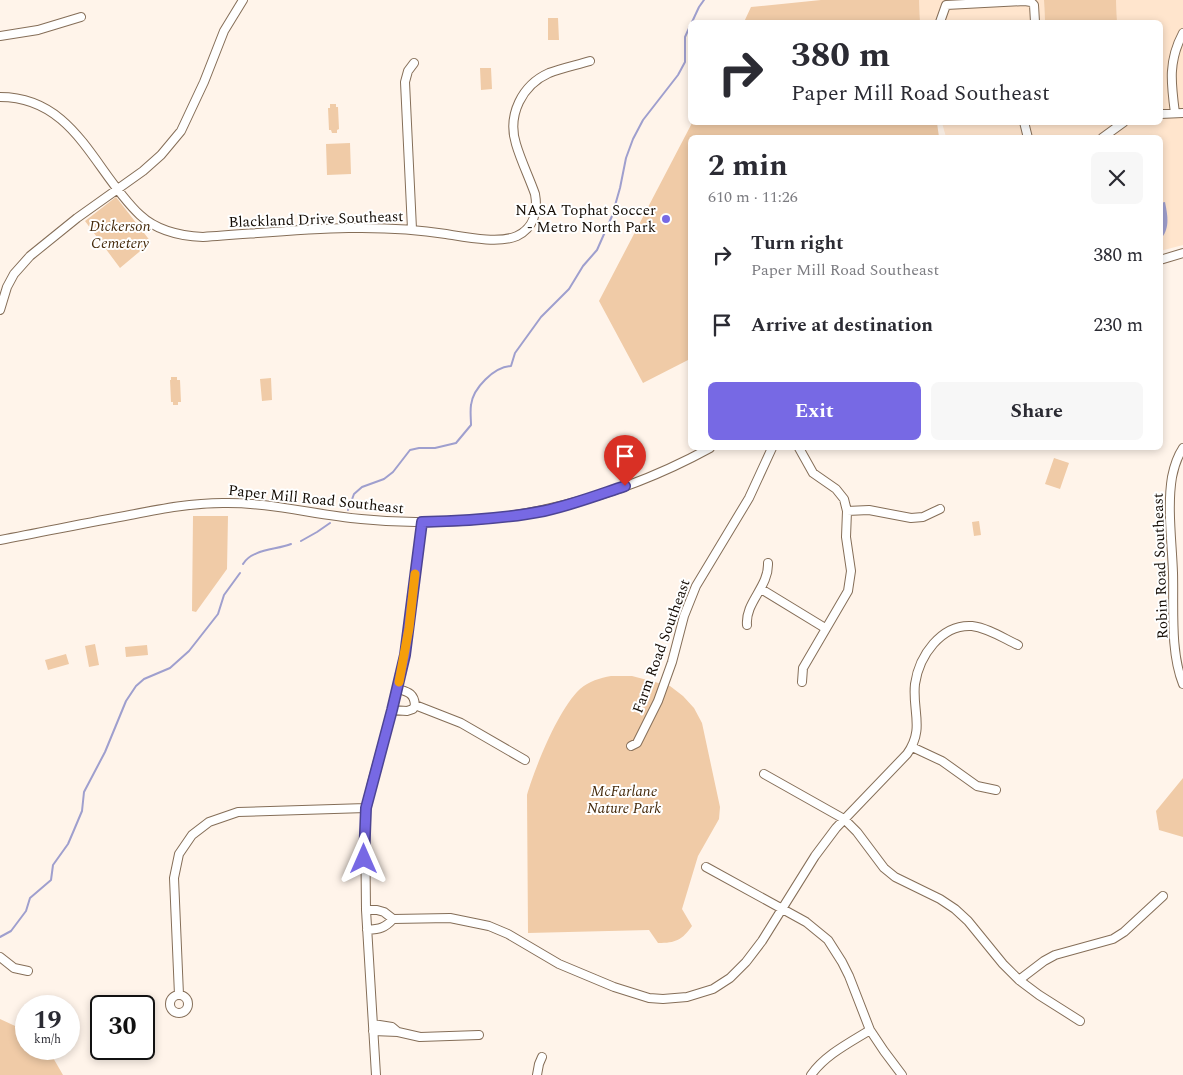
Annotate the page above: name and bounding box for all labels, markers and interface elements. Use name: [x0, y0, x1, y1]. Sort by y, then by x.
text: 380 m: [791, 29, 890, 82]
icon: right: [708, 40, 773, 105]
text: Paper Mill Road Southeast: [791, 77, 1050, 110]
text: 2 min: [708, 143, 788, 189]
button: close: [1091, 152, 1143, 204]
text: 610 m · 11:26: [708, 185, 798, 209]
place label: NASA Tophat Soccer - Metro North Park: [515, 199, 656, 239]
street label: Blackland Drive Southeast: [228, 205, 404, 234]
marker: NASA Tophat Soccer - Metro North Park: [660, 213, 672, 225]
park label: Dickerson Cemetery: [89, 215, 151, 255]
text: Turn right: [751, 229, 844, 258]
icon: right: [708, 241, 736, 269]
text: 380 m: [1093, 241, 1143, 270]
text: Paper Mill Road Southeast: [751, 258, 939, 282]
icon: arrive: [708, 311, 736, 339]
text: Arrive at destination: [751, 311, 933, 340]
text: 230 m: [1093, 311, 1143, 340]
button: Exit: [708, 382, 921, 440]
button: Share: [931, 382, 1143, 440]
pin: [604, 435, 646, 486]
icon: arrive: [611, 442, 639, 470]
street label: Paper Mill Road Southeast: [227, 479, 405, 520]
street label: Robin Road Southeast: [1146, 493, 1175, 639]
street label: Farm Road Southeast: [626, 576, 696, 717]
park label: McFarlane Nature Park: [587, 780, 661, 820]
position arrow: [337, 832, 389, 884]
speed limit sign: 30: [90, 995, 155, 1060]
text: 19: [33, 1002, 62, 1040]
text: km/h: [34, 1030, 61, 1049]

